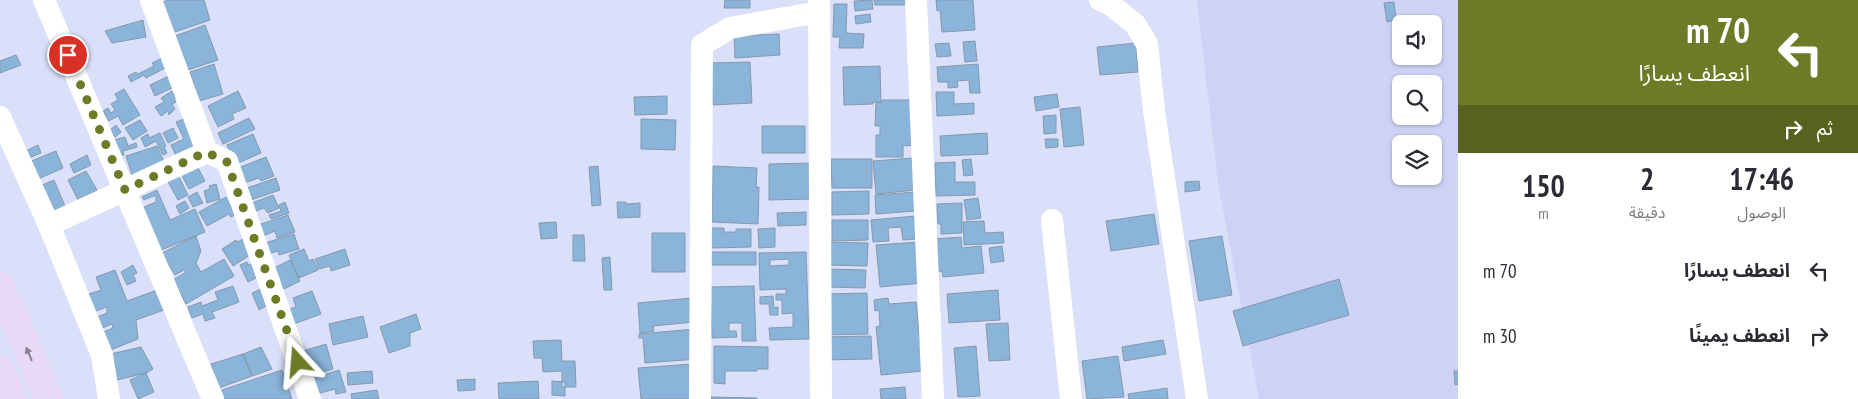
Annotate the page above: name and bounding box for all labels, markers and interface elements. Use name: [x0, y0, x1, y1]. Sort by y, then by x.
text: 70 m: [1686, 7, 1750, 53]
map controls: [1392, 15, 1442, 185]
button: sound: [1392, 15, 1442, 65]
icon: left: [1768, 20, 1833, 85]
pin: [47, 34, 89, 76]
icon: arrive: [54, 41, 82, 69]
text: انعطف يسارًا: [1639, 59, 1750, 87]
button: search: [1392, 75, 1442, 125]
icon: right: [1779, 115, 1807, 143]
text: ثم: [1817, 116, 1833, 140]
button: layers: [1392, 135, 1442, 185]
text: 2: [1640, 159, 1654, 198]
text: 17:46: [1729, 159, 1794, 198]
text: 150: [1522, 166, 1565, 205]
text: دقيقة: [1629, 202, 1665, 222]
text: الوصول: [1737, 202, 1786, 222]
text: m: [1538, 203, 1549, 223]
icon: left: [1805, 257, 1833, 285]
text: انعطف يسارًا: [1684, 258, 1790, 282]
text: 70 m: [1483, 259, 1517, 283]
icon: right: [1805, 322, 1833, 350]
text: انعطف يمينًا: [1689, 323, 1790, 347]
text: 30 m: [1483, 324, 1517, 348]
position arrow: [271, 335, 323, 387]
one-way arrow: [25, 347, 33, 361]

